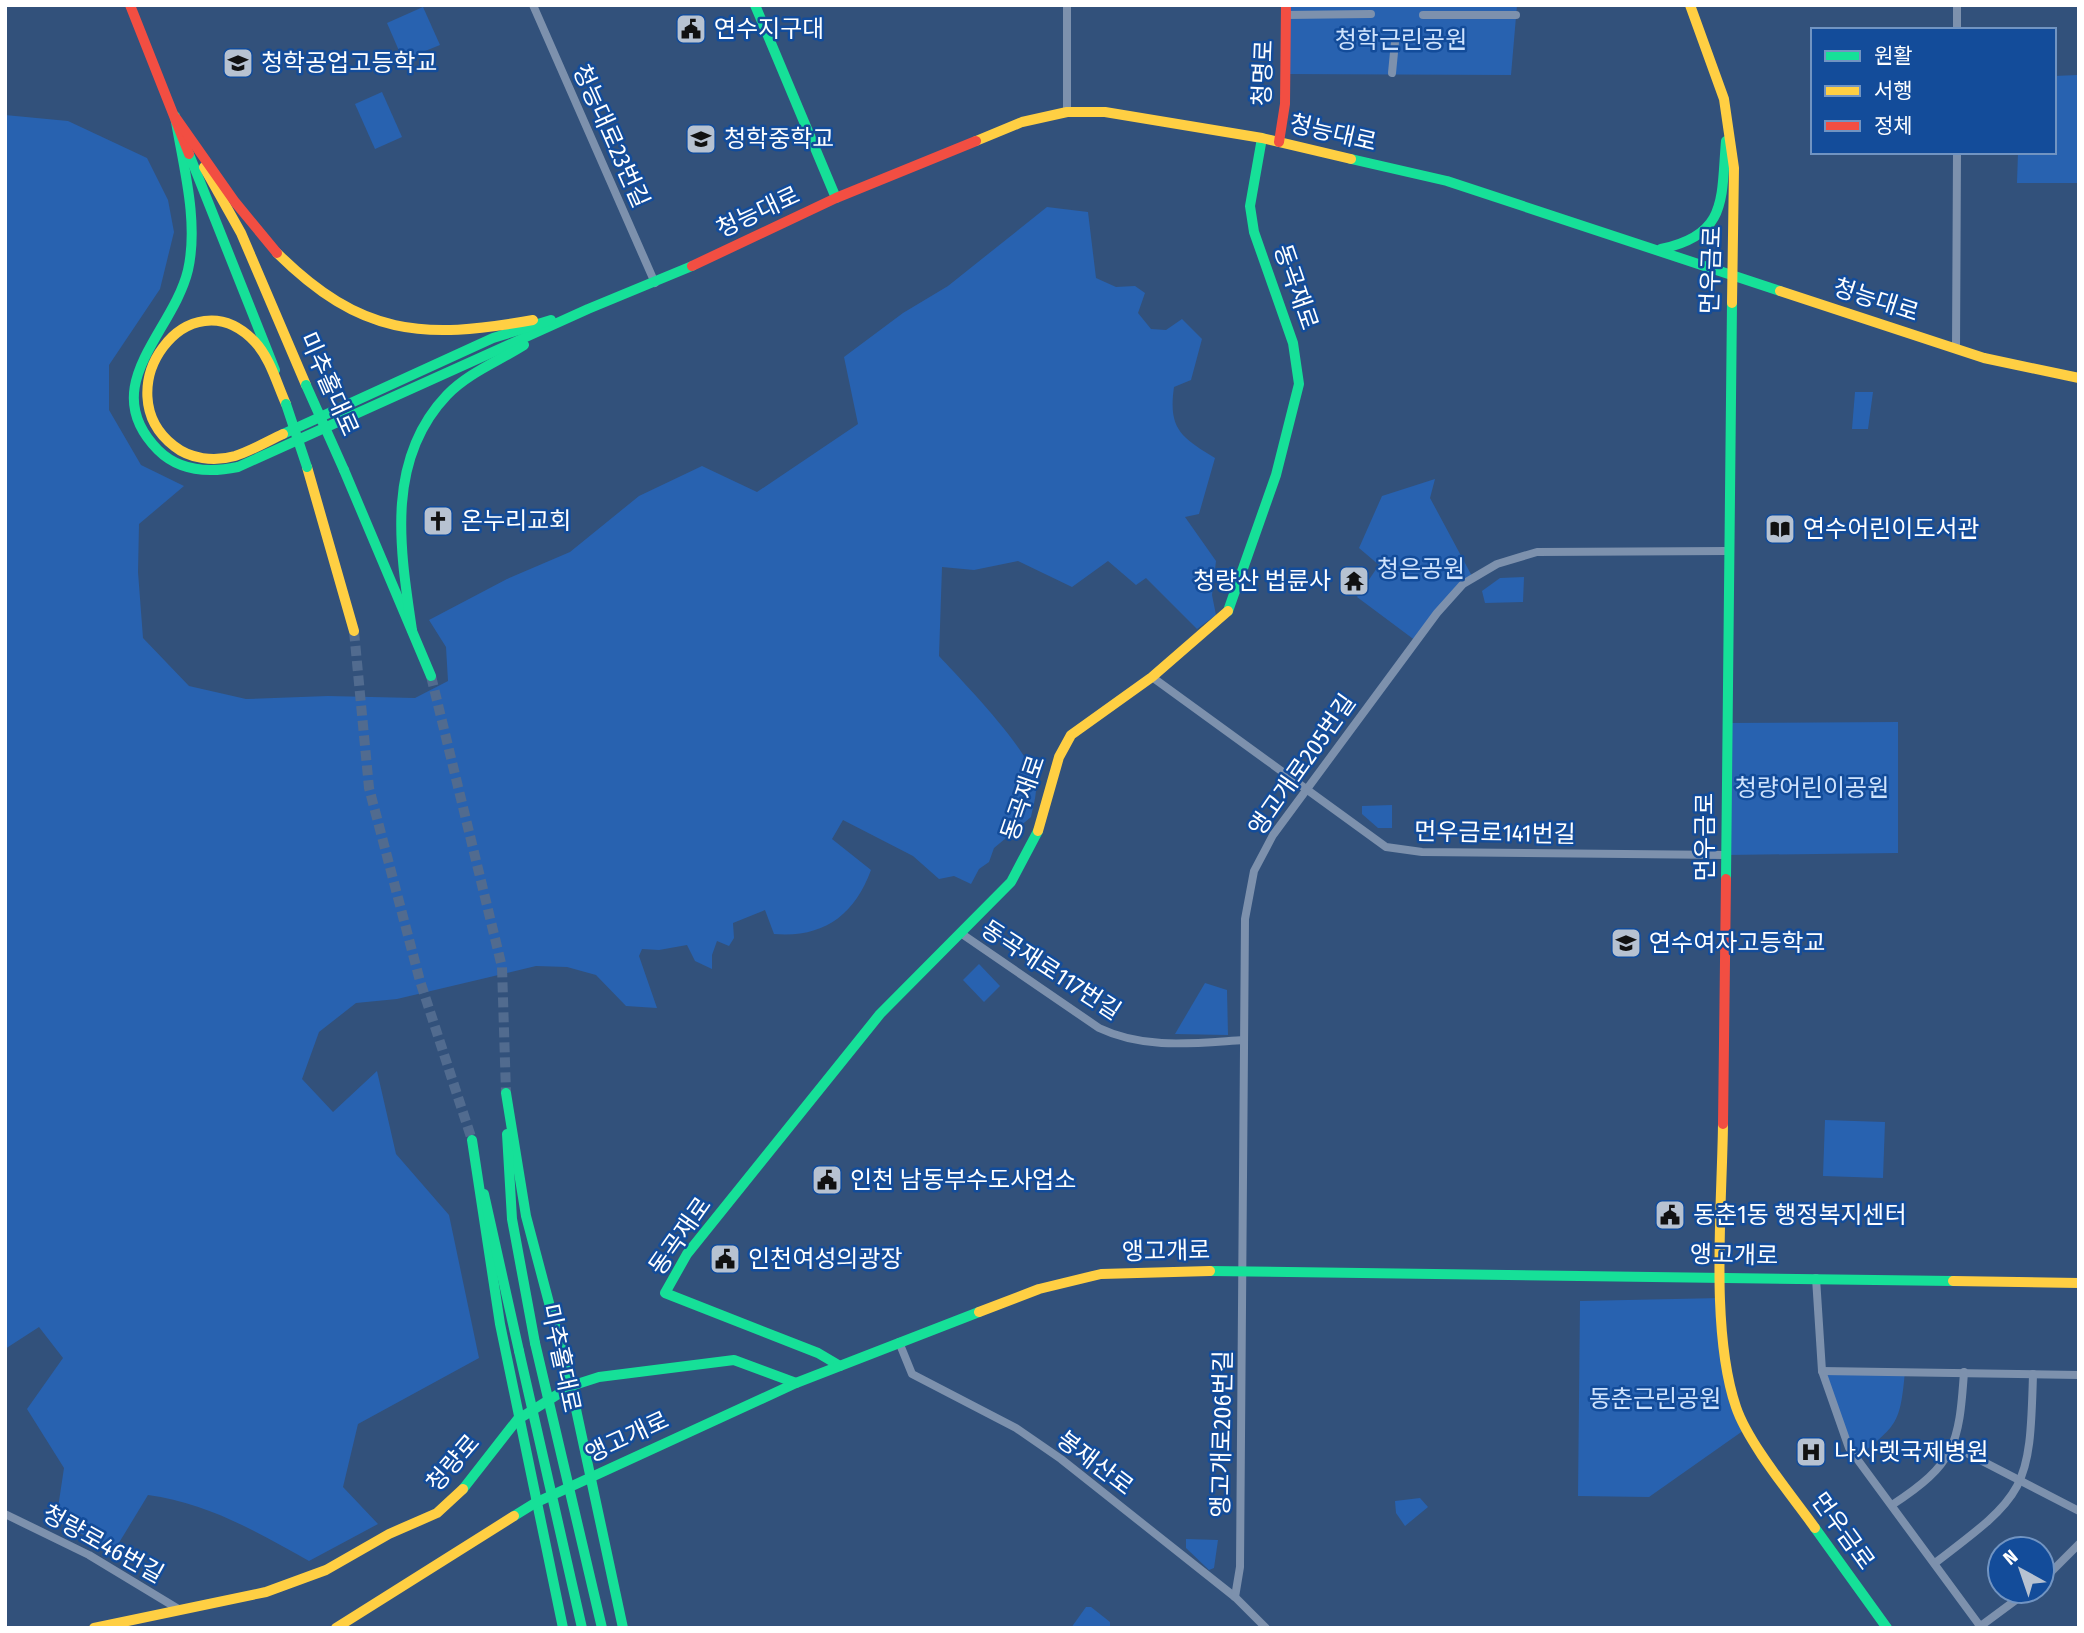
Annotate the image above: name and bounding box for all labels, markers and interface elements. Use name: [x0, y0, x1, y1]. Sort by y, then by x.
public building icon: 연수지구대: [674, 12, 708, 46]
place label: 연수지구대: [714, 15, 824, 43]
park label: 청학근린공원: [1335, 26, 1467, 54]
legend: [1811, 28, 2056, 154]
street label: 청명로: [1248, 39, 1278, 107]
text: 원활: [1874, 43, 1913, 69]
school or university icon: 청학공업고등학교: [221, 46, 255, 80]
place label: 청학공업고등학교: [261, 49, 438, 77]
street label: 청능대로23번길: [567, 60, 655, 212]
text: 서행: [1874, 78, 1913, 104]
street label: 청능대로: [1287, 109, 1379, 157]
text: 정체: [1874, 113, 1913, 139]
school or university icon: 청학중학교: [684, 122, 718, 156]
place label: 청학중학교: [724, 125, 834, 153]
street label: 청능대로: [712, 181, 804, 243]
street label: 먼우금로: [1695, 225, 1727, 315]
street label: 동곡재로: [1268, 241, 1324, 333]
street label: 청능대로: [1830, 273, 1922, 327]
street label: 미추홀대로: [294, 328, 364, 440]
church icon: 온누리교회: [421, 504, 455, 538]
place label: 온누리교회: [461, 507, 571, 535]
library icon: 연수어린이도서관: [1763, 512, 1797, 546]
place label: 연수어린이도서관: [1803, 515, 1980, 543]
park label: 청은공원: [1377, 555, 1465, 583]
temple icon: 청량산 법륜사: [1337, 564, 1371, 598]
place label: 청량산 법륜사: [1193, 567, 1331, 595]
street label: 앵고개로205번길: [1243, 689, 1361, 841]
street label: 동곡재로: [995, 752, 1051, 844]
park label: 청량어린이공원: [1735, 774, 1889, 802]
street label: 먼우금로: [1691, 793, 1719, 881]
street label: 먼우금로141번길: [1414, 818, 1576, 848]
street label: 동곡재로117번길: [976, 915, 1126, 1025]
school or university icon: 연수여자고등학교: [1609, 926, 1643, 960]
place label: 연수여자고등학교: [1649, 929, 1826, 957]
public building icon: 인천 남동부수도사업소: [810, 1163, 844, 1197]
place label: 인천 남동부수도사업소: [850, 1166, 1076, 1194]
street label: 동곡재로: [643, 1192, 717, 1280]
public building icon: 동춘1동 행정복지센터: [1653, 1198, 1687, 1232]
place label: 동춘1동 행정복지센터: [1693, 1201, 1907, 1229]
street label: 앵고개로: [1122, 1236, 1210, 1266]
street label: 앵고개로: [1690, 1240, 1778, 1270]
public building icon: 인천여성의광장: [708, 1242, 742, 1276]
place label: 인천여성의광장: [748, 1245, 903, 1273]
street label: 미추홀대로: [536, 1301, 586, 1415]
street label: 앵고개로206번길: [1207, 1350, 1237, 1518]
park label: 동춘근린공원: [1589, 1385, 1721, 1413]
street label: 앵고개로: [581, 1406, 673, 1468]
street label: 봉재산로: [1051, 1425, 1139, 1501]
street label: 청량로: [421, 1429, 485, 1497]
hospital icon: 나사렛국제병원: [1794, 1435, 1828, 1469]
place label: 나사렛국제병원: [1834, 1438, 1989, 1466]
street label: 먼우금로: [1806, 1487, 1880, 1575]
street label: 청량로46번길: [38, 1499, 168, 1589]
north arrow: [1986, 1535, 2056, 1605]
text: N: [1999, 1545, 2022, 1570]

